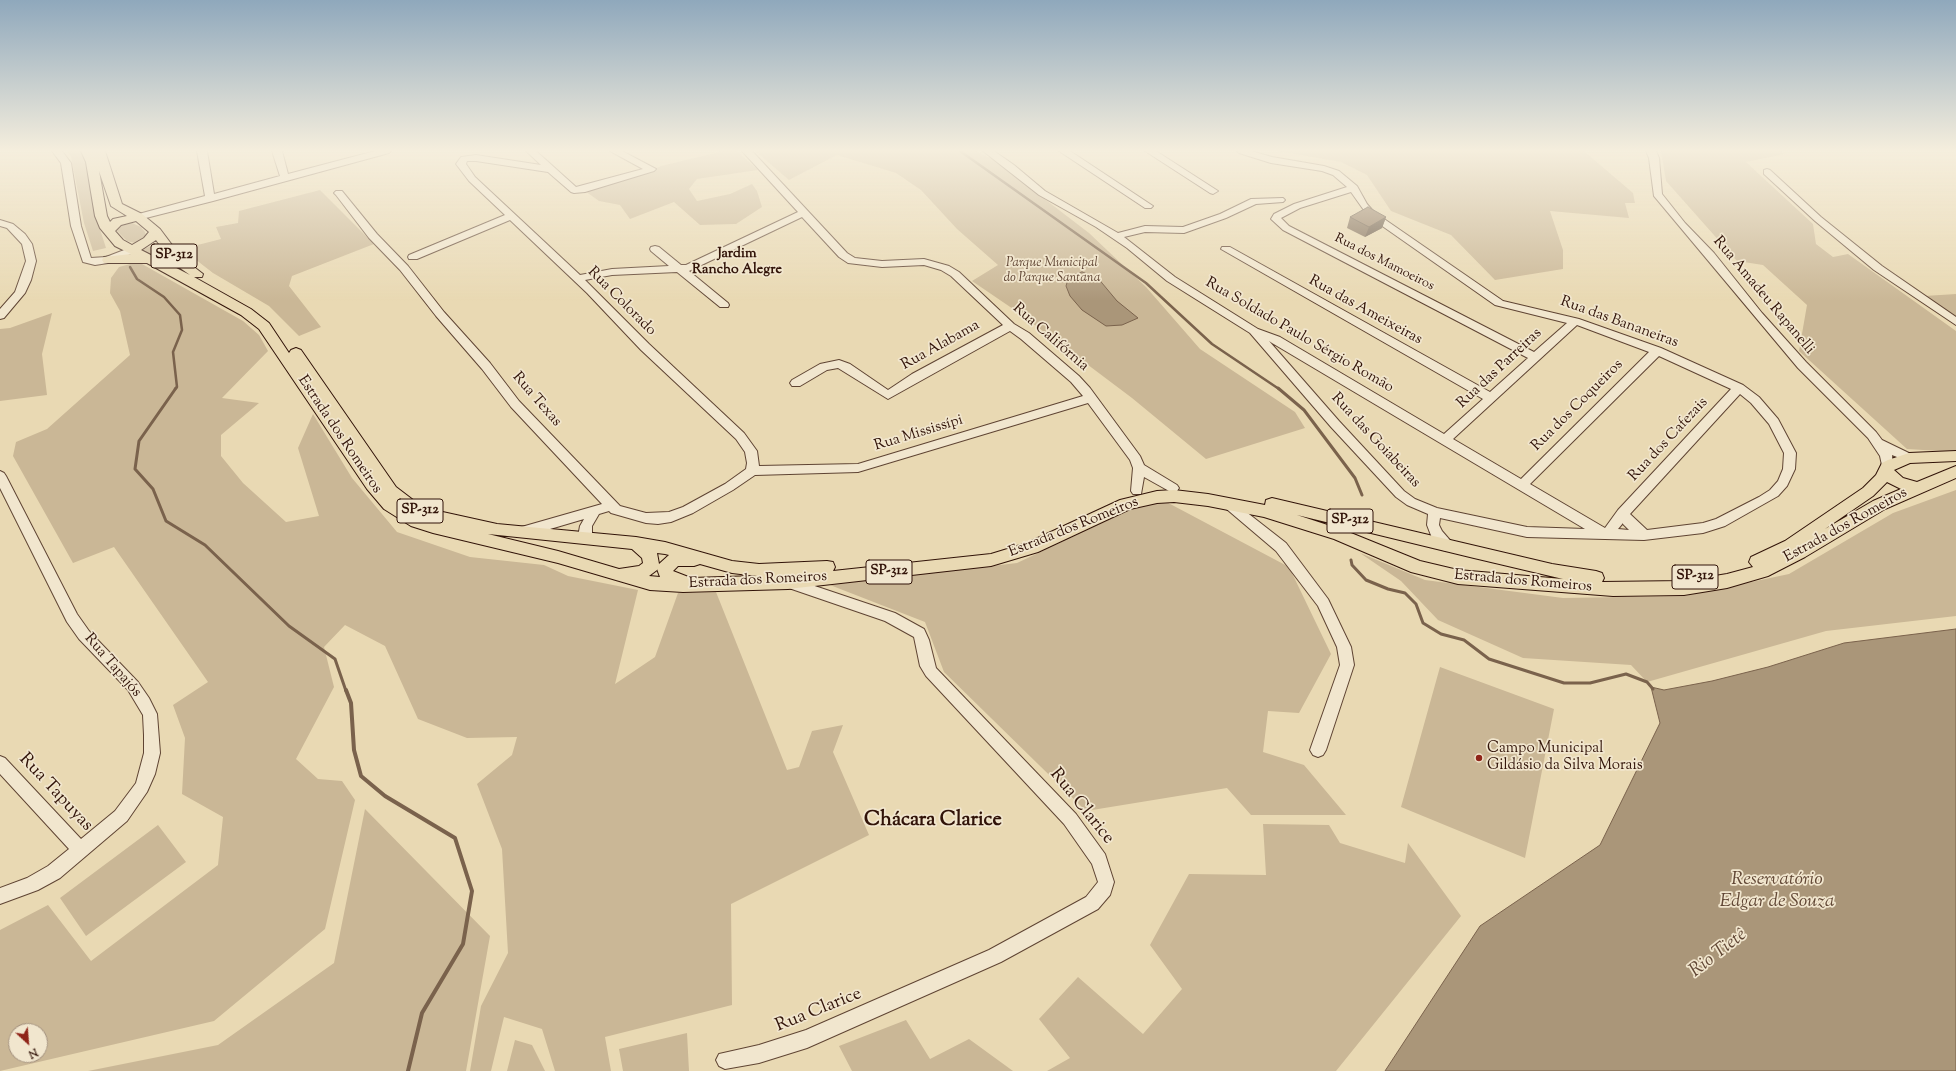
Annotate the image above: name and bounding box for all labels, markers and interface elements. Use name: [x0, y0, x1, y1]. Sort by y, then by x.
street label: Rua dos Mamoeiros: [1332, 231, 1436, 295]
street label: Rua Amadeu Rapanelli: [1708, 233, 1818, 359]
road number: SP-312: [151, 244, 197, 268]
district label: Jardim Rancho Alegre: [692, 247, 782, 280]
park label: Parque Municipal do Parque Santana: [1004, 256, 1100, 287]
street label: Rua Colorado: [583, 264, 659, 340]
street label: Rua das Ameixeiras: [1305, 272, 1425, 350]
street label: Rua Soldado Paulo Sérgio Romão: [1202, 275, 1396, 397]
street label: Rua das Bananeiras: [1558, 293, 1680, 353]
street label: Rua Califórnia: [1008, 300, 1092, 376]
street label: Rua Alabama: [899, 317, 983, 375]
street label: Rua das Parreiras: [1454, 325, 1546, 413]
street label: Rua dos Coqueiros: [1528, 356, 1628, 456]
street label: Rua Texas: [507, 369, 565, 431]
street label: Estrada dos Romeiros: [293, 373, 385, 497]
street label: Rua das Goiabeiras: [1327, 390, 1423, 492]
street label: Rua dos Cafezais: [1626, 394, 1712, 486]
street label: Rua Mississípi: [873, 412, 965, 456]
street label: Estrada dos Romeiros: [1781, 485, 1911, 567]
street label: Estrada dos Romeiros: [1007, 494, 1141, 562]
road number: SP-312: [397, 499, 443, 523]
road number: SP-312: [1327, 509, 1373, 533]
road number: SP-312: [866, 560, 912, 584]
road number: SP-312: [1672, 565, 1718, 589]
street label: Estrada dos Romeiros: [1453, 567, 1593, 597]
street label: Estrada dos Romeiros: [688, 568, 828, 594]
street label: Rua Tapajós: [79, 631, 145, 701]
place label: Campo Municipal Gildásio da Silva Morais: [1487, 740, 1643, 775]
street label: Rua Tapuyas: [13, 750, 97, 836]
marker: Campo Municipal Gildásio da Silva Morais: [1474, 753, 1484, 763]
street label: Rua Clarice: [1044, 765, 1118, 849]
district label: Chácara Clarice: [864, 810, 1002, 834]
water label: Reservatório Edgar de Souza: [1719, 870, 1835, 914]
water label: Rio Tietê: [1686, 925, 1752, 983]
street label: Rua Clarice: [773, 984, 865, 1038]
north arrow: [8, 1023, 48, 1063]
text: N: [25, 1044, 40, 1062]

